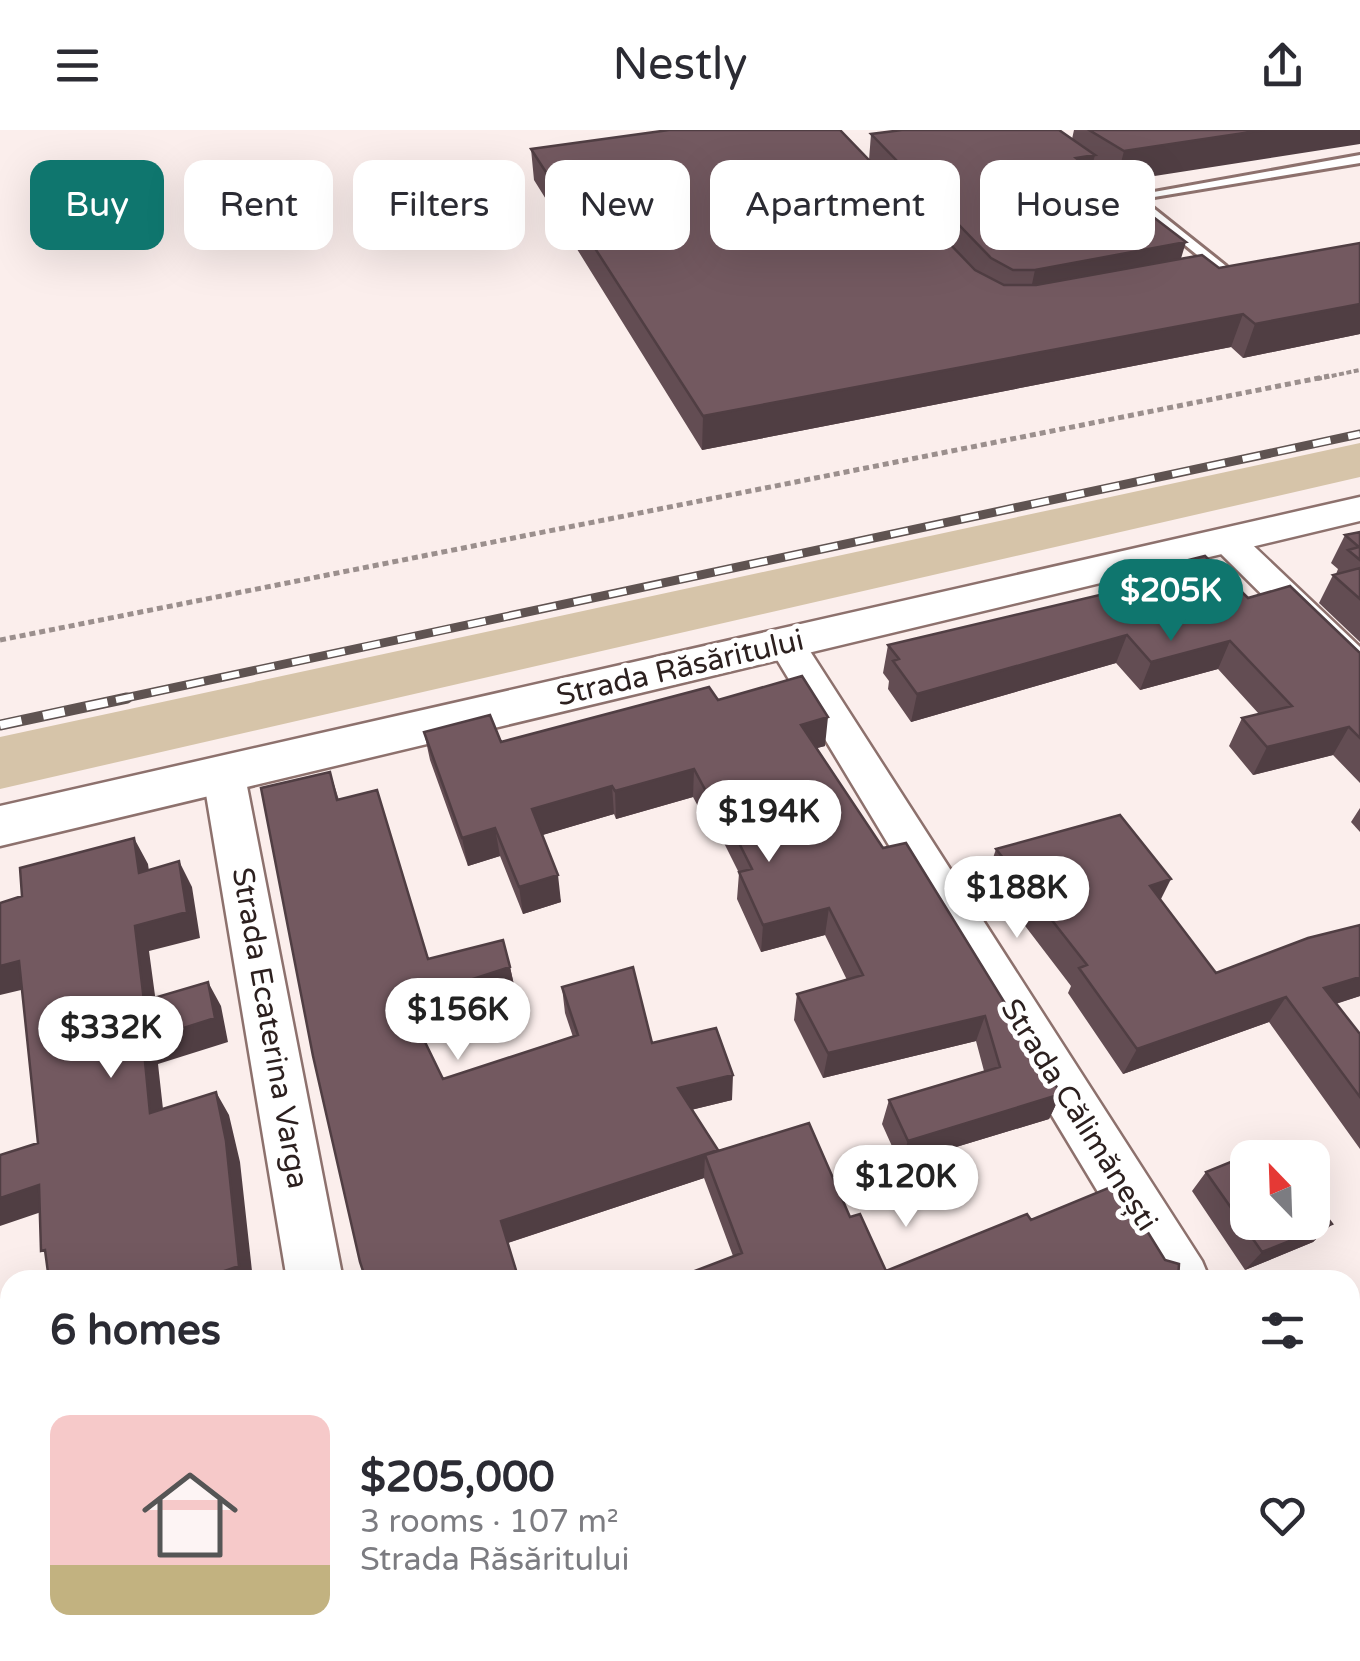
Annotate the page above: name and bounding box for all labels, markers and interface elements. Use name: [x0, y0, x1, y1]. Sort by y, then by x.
icon: menu: [50, 38, 105, 93]
text: Nestly: [613, 38, 747, 92]
icon: share: [1255, 38, 1310, 93]
chip: Buy: [30, 160, 164, 250]
chip: Rent: [184, 160, 333, 250]
chip: Filters: [353, 160, 525, 250]
chip: New: [545, 160, 690, 250]
chip: Apartment: [710, 160, 960, 250]
chip: House: [980, 160, 1155, 250]
pin: $205K: [1101, 559, 1241, 644]
text: $205K: [1120, 572, 1222, 610]
street label: Strada Răsăritului: [553, 622, 807, 714]
pin: $194K: [699, 780, 839, 865]
text: $194K: [718, 793, 820, 831]
pin: $188K: [947, 856, 1087, 941]
street label: Strada Ecaterina Varga: [224, 865, 316, 1191]
text: $188K: [966, 869, 1068, 907]
pin: $156K: [388, 978, 528, 1063]
text: $156K: [407, 991, 509, 1029]
street label: Strada Călimănești: [993, 992, 1165, 1238]
pin: $332K: [41, 996, 181, 1081]
text: $332K: [60, 1009, 162, 1047]
north arrow: [1230, 1140, 1330, 1240]
map controls: [1230, 1140, 1330, 1240]
pin: $120K: [836, 1145, 976, 1230]
text: $120K: [855, 1158, 957, 1196]
icon: filters: [1255, 1303, 1310, 1358]
text: 6 homes: [50, 1305, 221, 1356]
text: $205,000: [360, 1452, 555, 1503]
icon: home: [130, 1455, 250, 1575]
icon: heart: [1255, 1488, 1310, 1543]
text: 3 rooms · 107 m²: [360, 1503, 619, 1541]
text: Strada Răsăritului: [360, 1541, 629, 1579]

